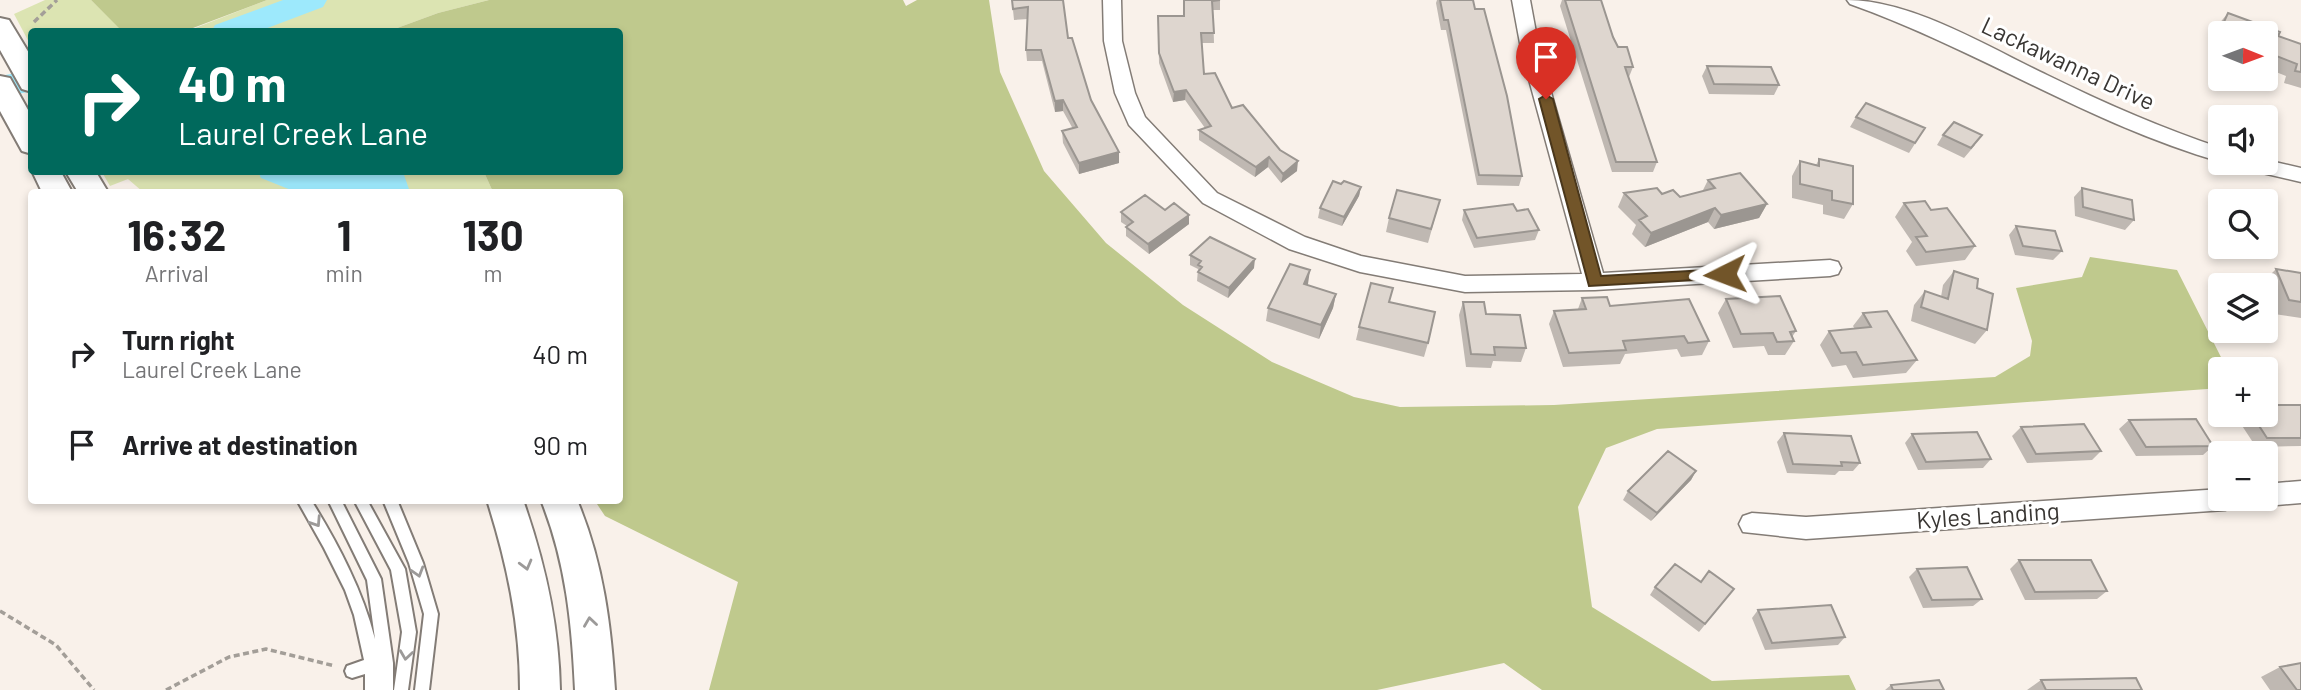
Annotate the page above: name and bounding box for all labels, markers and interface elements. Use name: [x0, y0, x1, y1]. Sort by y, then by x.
street label: Lackawanna Drive: [1977, 10, 2160, 116]
north arrow: [2208, 21, 2278, 91]
map controls: [2208, 21, 2278, 511]
pin: [1516, 27, 1576, 99]
icon: arrive: [1527, 38, 1565, 76]
text: 40 m: [178, 53, 286, 112]
icon: right: [63, 56, 154, 147]
button: sound: [2208, 105, 2278, 175]
text: Laurel Creek Lane: [178, 113, 428, 151]
button: search: [2208, 189, 2278, 259]
text: 16:32: [127, 209, 226, 259]
text: 1: [337, 209, 352, 259]
text: 130: [462, 209, 524, 259]
position arrow: [1688, 237, 1762, 311]
text: Arrival: [145, 259, 209, 287]
text: min: [326, 259, 363, 287]
text: m: [483, 259, 502, 287]
button: layers: [2208, 273, 2278, 343]
text: Turn right: [122, 324, 235, 355]
icon: right: [63, 335, 101, 373]
text: 40 m: [532, 338, 588, 369]
text: Laurel Creek Lane: [122, 355, 302, 383]
button: +: [2208, 357, 2278, 427]
icon: arrive: [63, 426, 101, 464]
text: Arrive at destination: [122, 429, 358, 460]
text: 90 m: [533, 429, 588, 460]
button: −: [2208, 441, 2278, 511]
street label: Kyles Landing: [1915, 495, 2060, 534]
one-way arrow: [308, 514, 321, 527]
one-way arrow: [517, 559, 532, 571]
one-way arrow: [410, 566, 425, 578]
one-way arrow: [583, 616, 598, 628]
one-way arrow: [398, 649, 413, 661]

